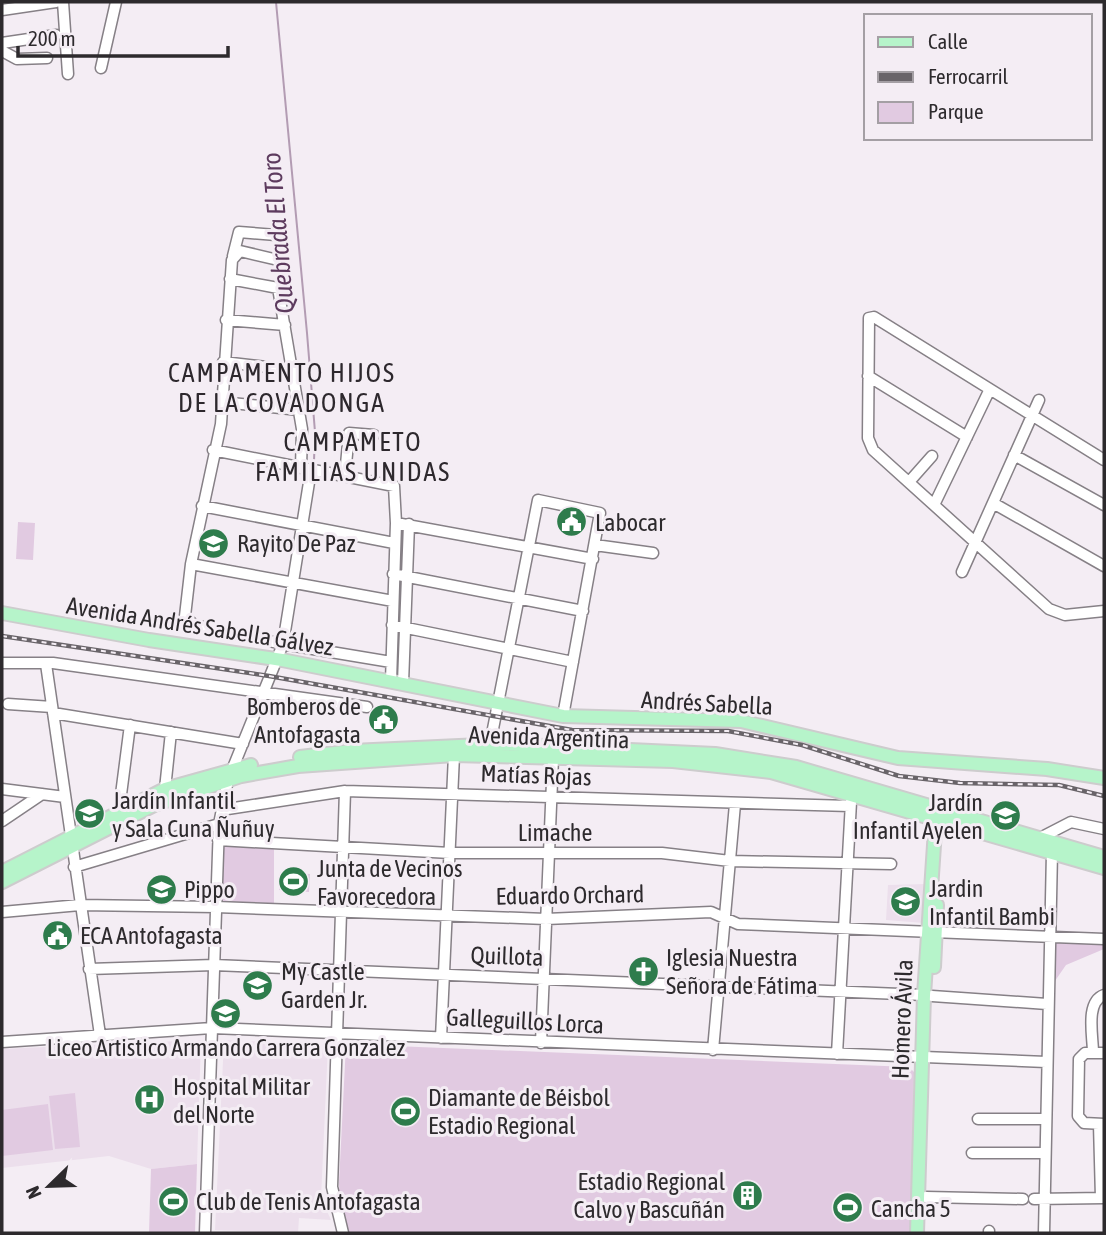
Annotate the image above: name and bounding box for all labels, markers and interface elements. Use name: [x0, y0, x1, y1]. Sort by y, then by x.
scale bar: [18, 14, 228, 58]
legend: [864, 14, 1092, 140]
text: 200 m: [28, 26, 76, 50]
text: Calle: [928, 29, 968, 53]
text: Ferrocarril: [928, 64, 1009, 88]
text: Parque: [928, 99, 983, 123]
water label: Quebrada El Toro: [256, 151, 300, 315]
district label: CAMPAMENTO HIJOS DE LA COVADONGA: [168, 358, 396, 418]
district label: CAMPAMETO FAMILIAS UNIDAS: [255, 427, 451, 487]
public building icon: Labocar: [555, 505, 589, 539]
place label: Labocar: [595, 509, 666, 536]
school or university icon: Rayito De Paz: [197, 526, 231, 560]
place label: Rayito De Paz: [237, 530, 356, 557]
street label: Avenida Andrés Sabella Gálvez: [65, 592, 336, 660]
street label: Andrés Sabella: [640, 686, 774, 720]
place label: Bomberos de Antofagasta: [246, 693, 361, 748]
public building icon: Bomberos de Antofagasta: [367, 703, 401, 737]
street label: Avenida Argentina: [468, 721, 630, 753]
street label: Matías Rojas: [480, 760, 592, 790]
place label: Jardín Infantil y Sala Cuna Ñuñuy: [112, 787, 275, 842]
place label: Jardín Infantil Ayelen: [853, 789, 983, 844]
school or university icon: Jardín Infantil y Sala Cuna Ñuñuy: [72, 797, 106, 831]
school or university icon: Jardín Infantil Ayelen: [989, 799, 1023, 833]
street label: Limache: [518, 819, 592, 846]
place label: Junta de Vecinos Favorecedora: [317, 855, 462, 910]
sports icon: Junta de Vecinos Favorecedora: [277, 865, 311, 899]
school or university icon: Pippo: [144, 872, 178, 906]
place label: Jardin Infantil Bambi: [929, 875, 1055, 930]
place label: Pippo: [184, 876, 235, 903]
street label: Eduardo Orchard: [495, 880, 645, 910]
school or university icon: Jardin Infantil Bambi: [889, 885, 923, 919]
public building icon: ECA Antofagasta: [40, 918, 74, 952]
place label: ECA Antofagasta: [80, 922, 223, 949]
street label: Quillota: [470, 941, 544, 971]
place label: Iglesia Nuestra Señora de Fátima: [666, 944, 818, 999]
church icon: Iglesia Nuestra Señora de Fátima: [626, 954, 660, 988]
place label: My Castle Garden Jr.: [281, 958, 367, 1013]
street label: Homero Ávila: [886, 959, 918, 1079]
school or university icon: My Castle Garden Jr.: [241, 968, 275, 1002]
school or university icon: Liceo Artistico Armando Carrera Gonzalez: [209, 996, 243, 1030]
street label: Galleguillos Lorca: [445, 1003, 605, 1039]
place label: Liceo Artistico Armando Carrera Gonzalez: [47, 1034, 406, 1061]
place label: Hospital Militar del Norte: [173, 1073, 311, 1128]
hospital icon: Hospital Militar del Norte: [133, 1083, 167, 1117]
place label: Diamante de Béisbol Estadio Regional: [428, 1084, 611, 1139]
sports icon: Diamante de Béisbol Estadio Regional: [388, 1094, 422, 1128]
north arrow: [14, 1151, 84, 1221]
place label: Estadio Regional Calvo y Bascuñán: [574, 1168, 726, 1223]
building icon: Estadio Regional Calvo y Bascuñán: [731, 1178, 765, 1212]
text: N: [21, 1183, 46, 1202]
sports icon: Club de Tenis Antofagasta: [156, 1184, 190, 1218]
place label: Club de Tenis Antofagasta: [196, 1188, 421, 1215]
sports icon: Cancha 5: [831, 1191, 865, 1225]
place label: Cancha 5: [871, 1195, 951, 1222]

